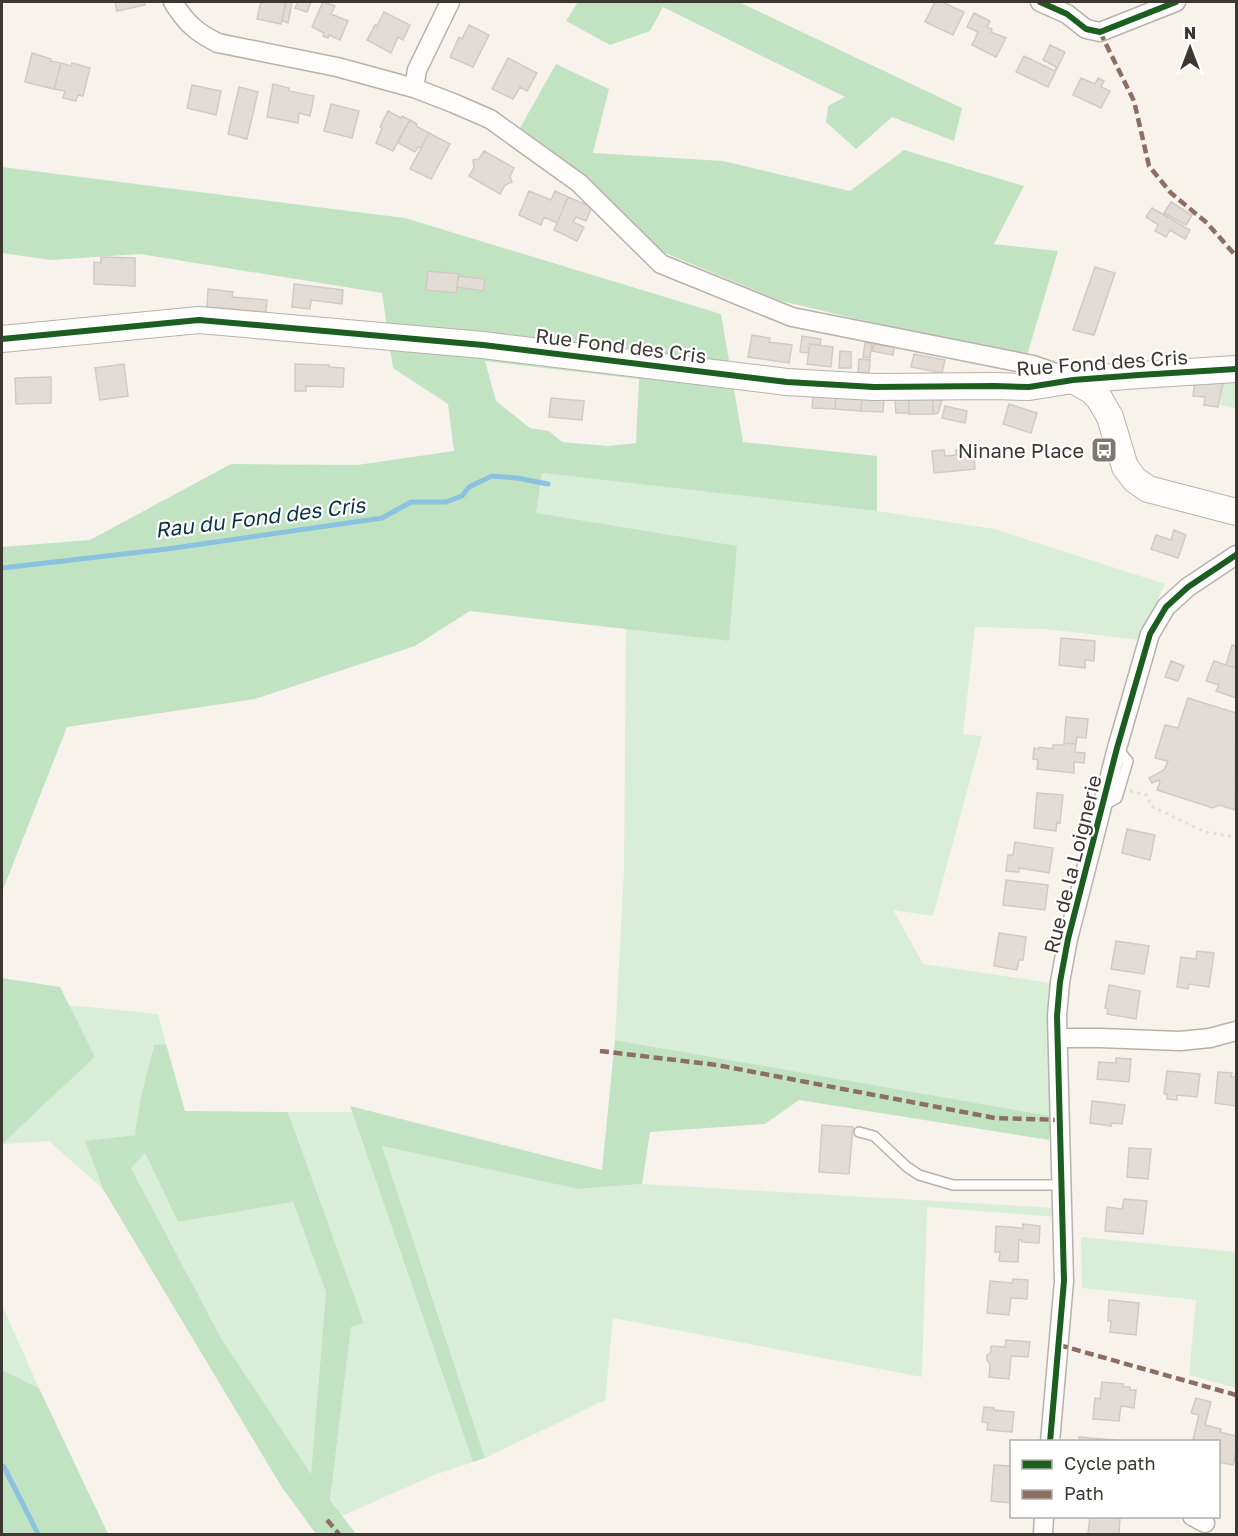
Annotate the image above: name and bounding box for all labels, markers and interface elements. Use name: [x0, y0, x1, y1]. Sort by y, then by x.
north arrow: [1160, 18, 1220, 78]
text: N: [1184, 23, 1196, 43]
street label: Rue Fond des Cris: [534, 323, 708, 367]
street label: Rue Fond des Cris: [1015, 344, 1189, 380]
bus stop icon: Ninane Place: [1089, 435, 1119, 465]
place label: Ninane Place: [958, 438, 1084, 462]
water label: Rau du Fond des Cris: [153, 491, 367, 543]
street label: Rue de la Loignerie: [1038, 772, 1106, 956]
legend: [1010, 1440, 1220, 1518]
text: Cycle path: [1064, 1452, 1156, 1474]
text: Path: [1064, 1482, 1104, 1504]

